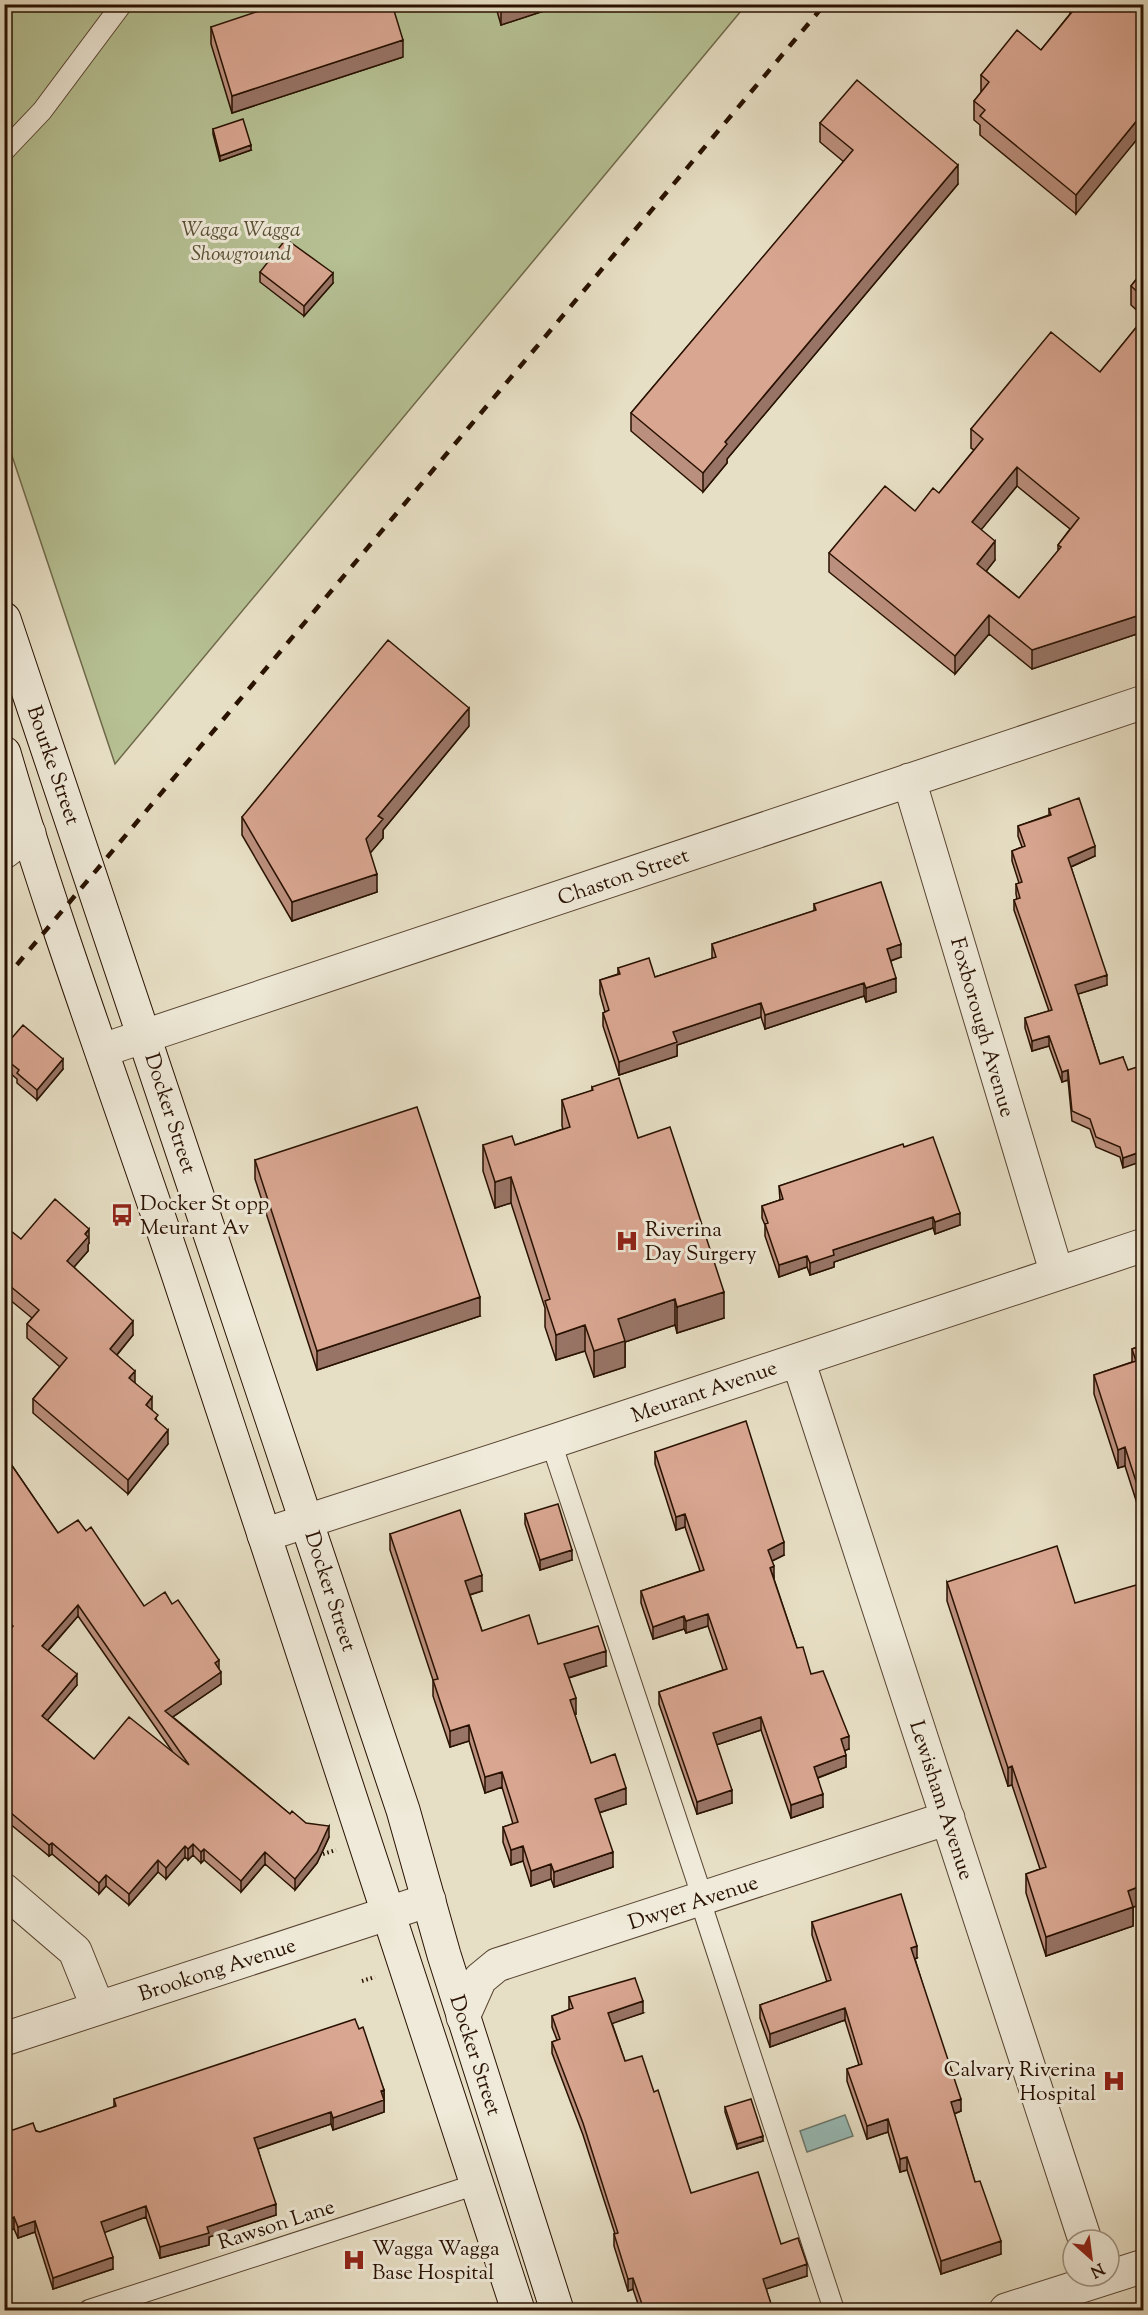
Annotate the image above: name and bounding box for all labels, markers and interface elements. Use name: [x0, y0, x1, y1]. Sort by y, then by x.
park label: Wagga Wagga Showground: [181, 216, 301, 270]
street label: Bourke Street: [18, 702, 86, 829]
street label: Chaston Street: [554, 841, 693, 914]
street label: Foxborough Avenue: [941, 934, 1021, 1121]
street label: Docker Street: [136, 1050, 203, 1178]
place label: Docker St opp Meurant Av: [140, 1190, 269, 1244]
bus stop icon: Docker St opp Meurant Av: [109, 1202, 135, 1228]
place label: Riverina Day Surgery: [645, 1216, 757, 1270]
hospital icon: Riverina Day Surgery: [614, 1228, 640, 1254]
street label: Meurant Avenue: [628, 1354, 782, 1432]
street label: Docker Street: [296, 1528, 363, 1656]
street label: Lewisham Avenue: [900, 1717, 980, 1884]
street label: Dwyer Avenue: [625, 1869, 762, 1939]
street label: Brookong Avenue: [135, 1931, 300, 2010]
street label: Docker Street: [441, 1992, 508, 2120]
place label: Calvary Riverina Hospital: [944, 2056, 1096, 2110]
hospital icon: Calvary Riverina Hospital: [1101, 2068, 1127, 2094]
street label: Rawson Lane: [214, 2193, 339, 2259]
north arrow: [1061, 2228, 1121, 2288]
place label: Wagga Wagga Base Hospital: [372, 2235, 500, 2289]
hospital icon: Wagga Wagga Base Hospital: [341, 2247, 367, 2273]
text: N: [1086, 2256, 1108, 2282]

